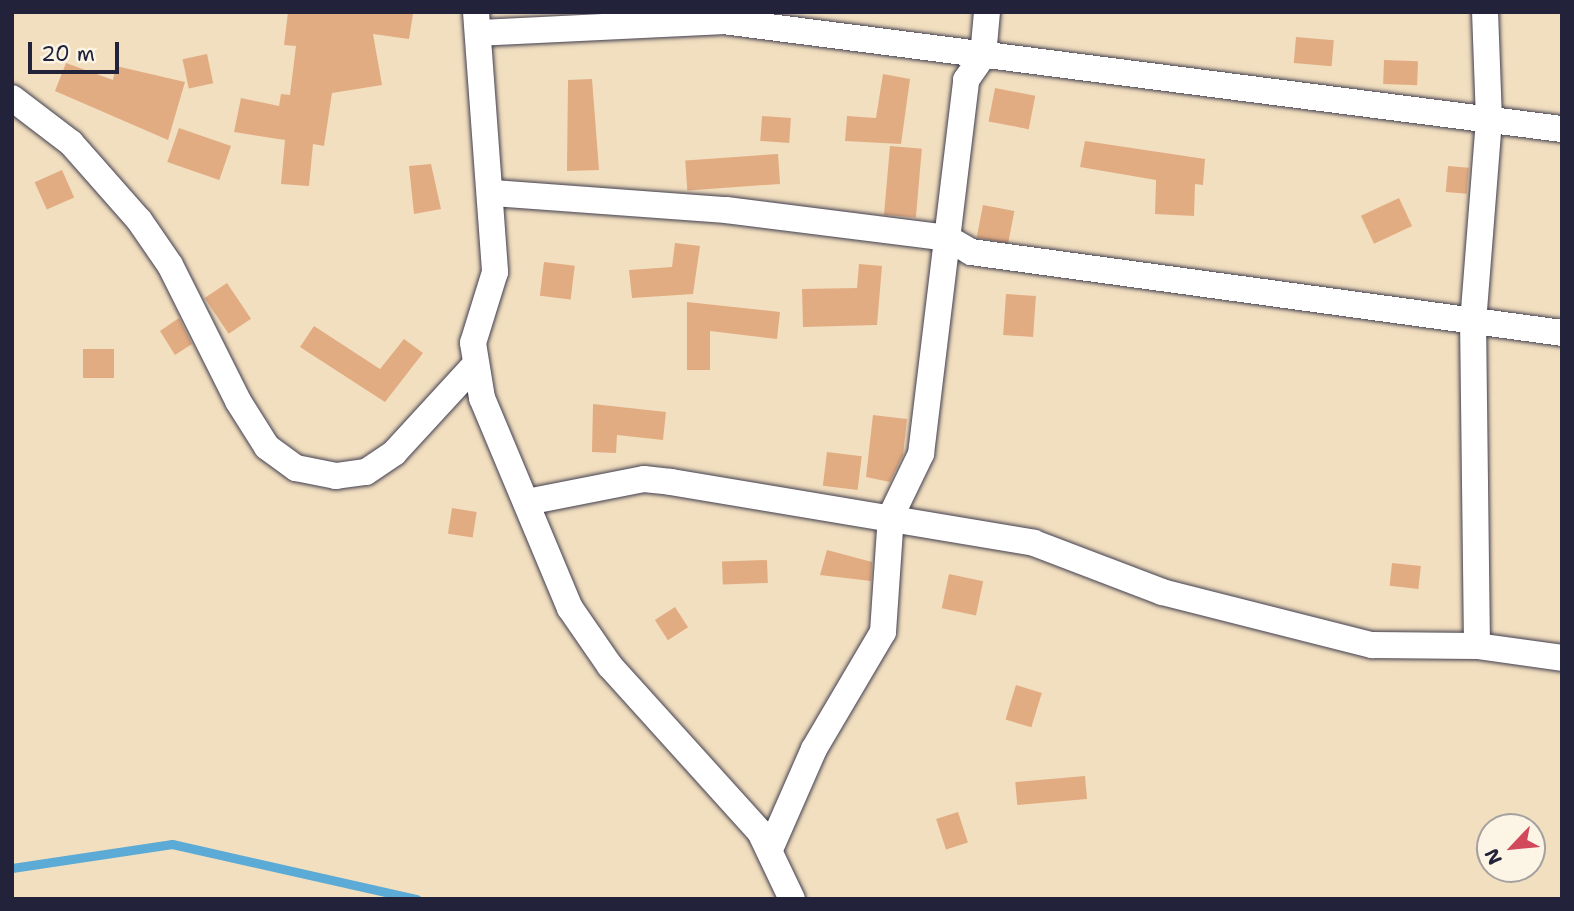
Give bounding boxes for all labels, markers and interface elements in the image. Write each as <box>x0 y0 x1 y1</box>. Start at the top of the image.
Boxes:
scale bar <box>32 28 122 72</box>
text: 20 m <box>41 40 95 68</box>
north arrow <box>1476 813 1546 883</box>
text: N <box>1479 844 1508 869</box>

